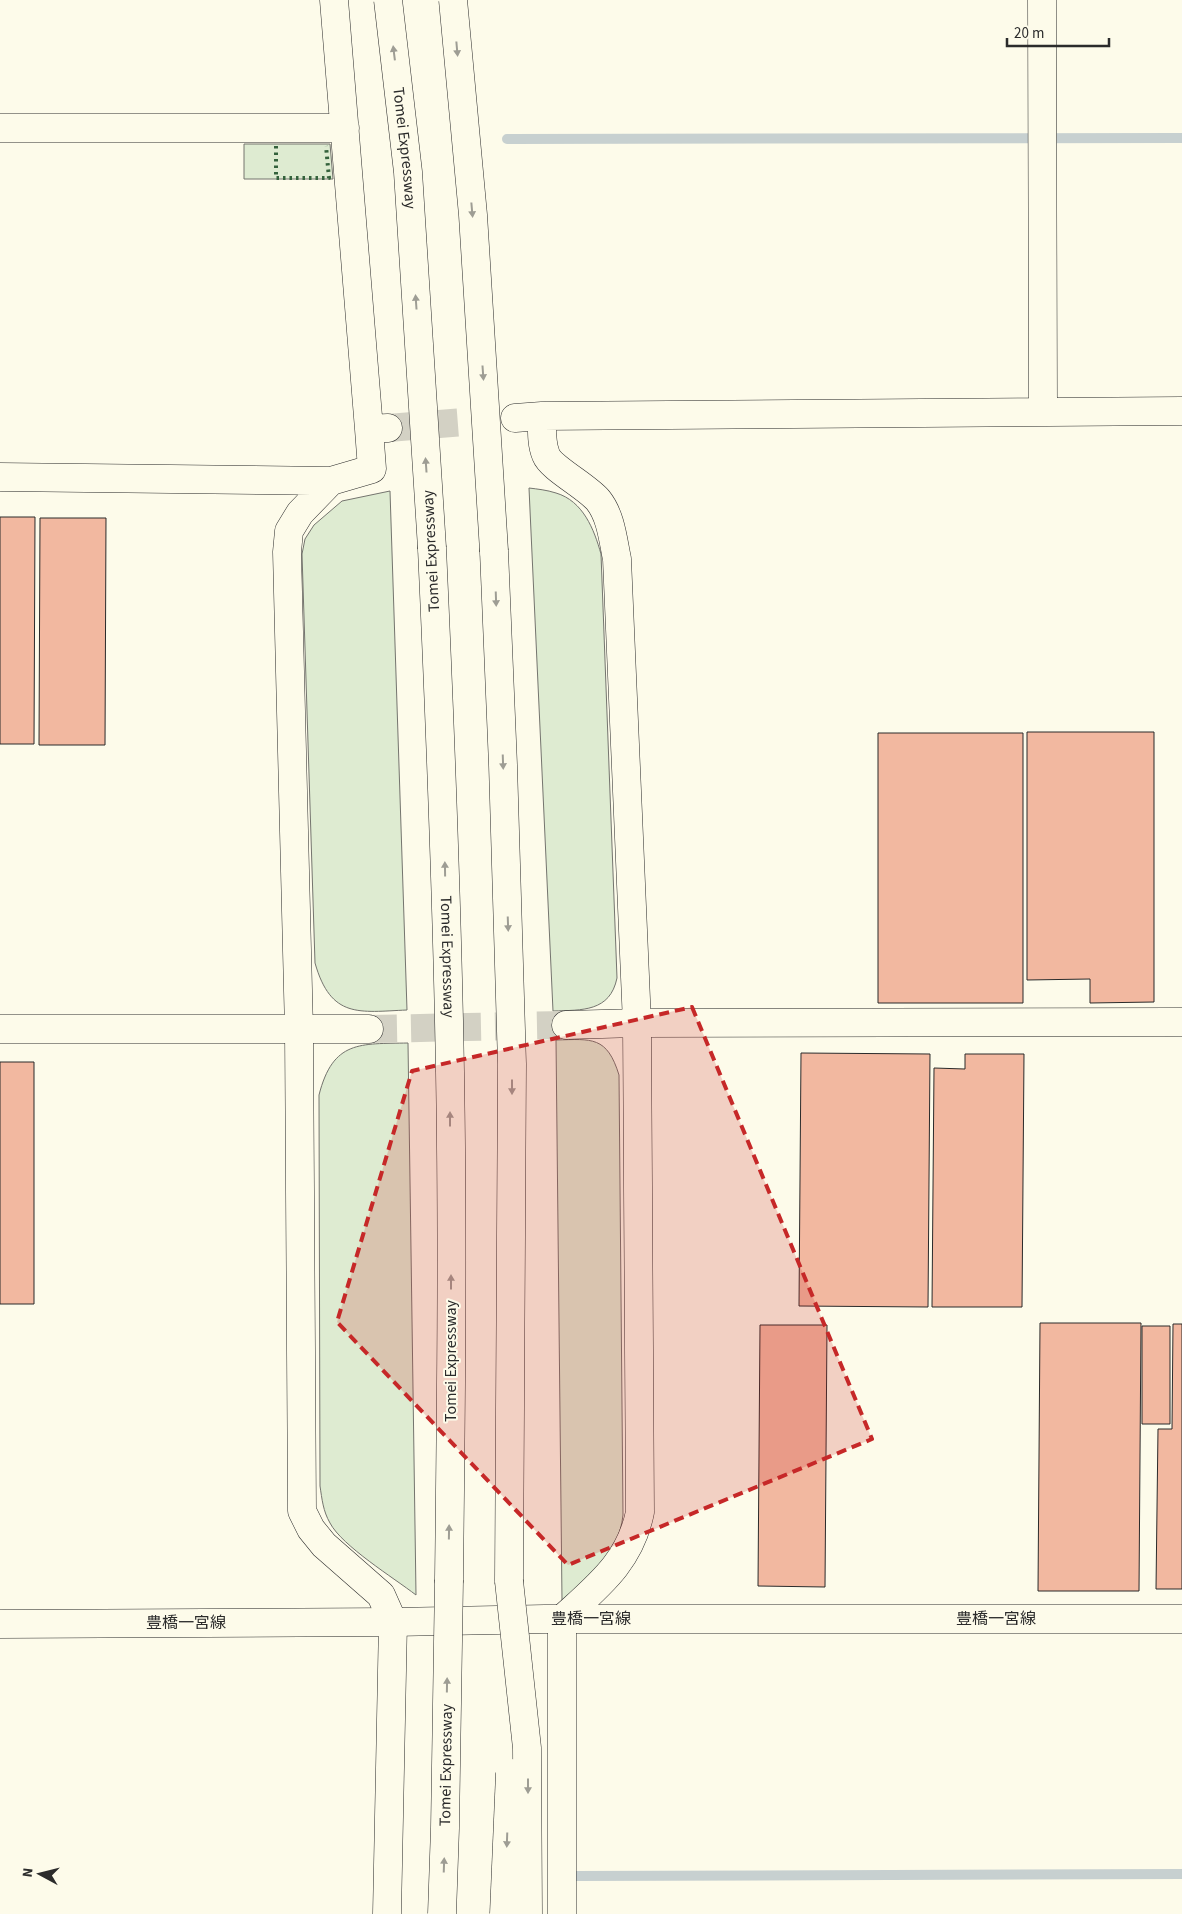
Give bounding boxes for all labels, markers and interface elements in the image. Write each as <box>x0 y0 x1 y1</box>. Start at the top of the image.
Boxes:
scale bar <box>1007 15 1110 47</box>
text: 20 m <box>1014 23 1044 44</box>
one-way arrow <box>454 41 462 57</box>
one-way arrow <box>390 45 398 61</box>
street label: Tomei Expressway <box>387 86 421 210</box>
one-way arrow <box>468 203 476 219</box>
one-way arrow <box>411 294 419 310</box>
one-way arrow <box>479 365 487 381</box>
one-way arrow <box>422 456 430 472</box>
street label: Tomei Expressway <box>417 489 445 613</box>
one-way arrow <box>492 592 500 608</box>
one-way arrow <box>499 754 507 770</box>
one-way arrow <box>441 861 449 877</box>
street label: Tomei Expressway <box>435 895 460 1019</box>
one-way arrow <box>504 916 512 932</box>
one-way arrow <box>508 1079 516 1095</box>
one-way arrow <box>446 1111 454 1127</box>
one-way arrow <box>447 1273 455 1289</box>
street label: Tomei Expressway <box>440 1299 462 1422</box>
one-way arrow <box>446 1523 454 1539</box>
street label: 豊橋一宮線 <box>551 1608 631 1630</box>
street label: 豊橋一宮線 <box>956 1608 1036 1630</box>
street label: 豊橋一宮線 <box>146 1612 226 1634</box>
one-way arrow <box>443 1677 451 1693</box>
street label: Tomei Expressway <box>434 1703 458 1826</box>
one-way arrow <box>524 1779 532 1795</box>
one-way arrow <box>503 1832 511 1848</box>
north arrow <box>15 1849 65 1899</box>
one-way arrow <box>440 1857 448 1873</box>
text: N <box>18 1867 39 1878</box>

